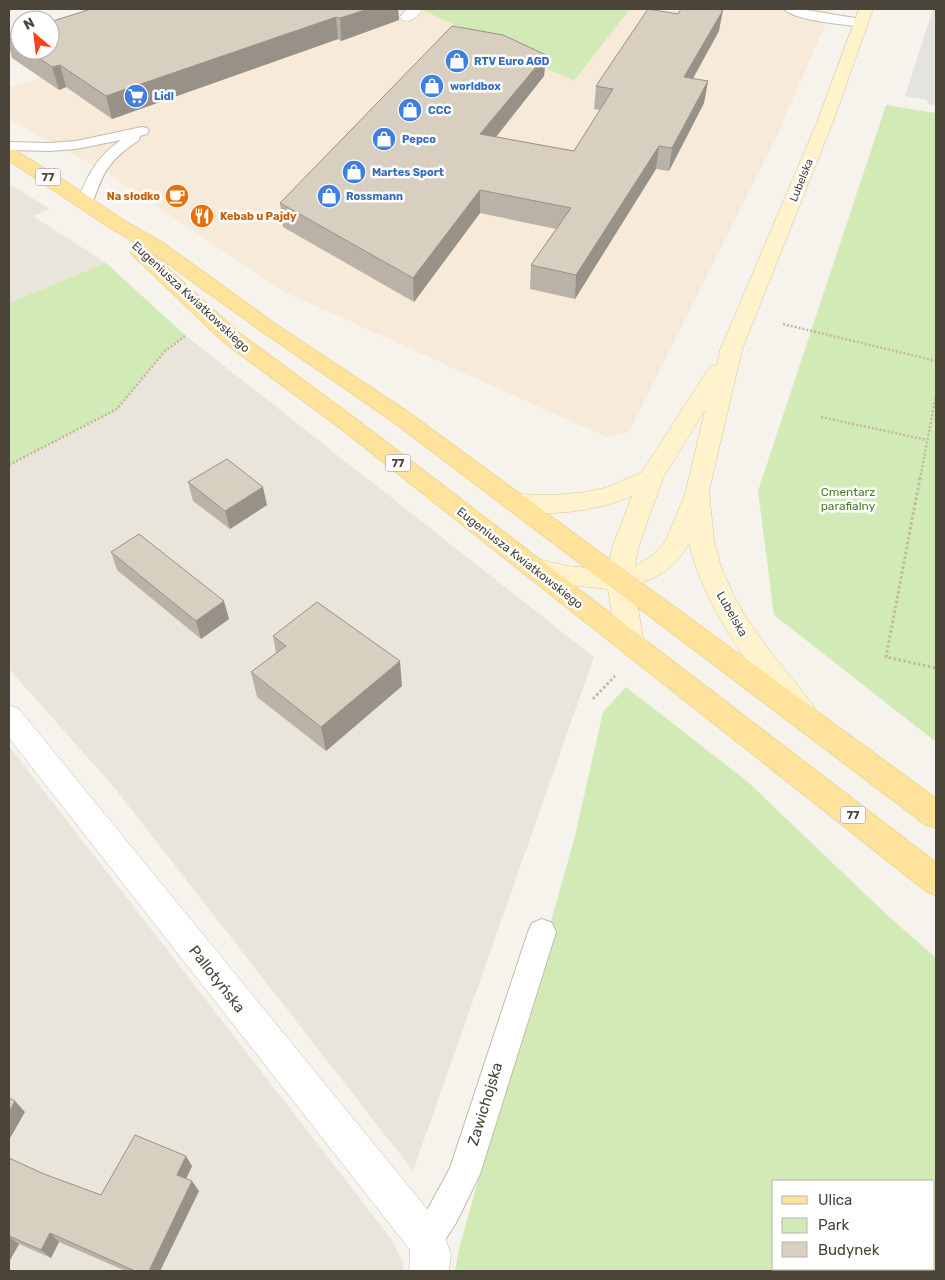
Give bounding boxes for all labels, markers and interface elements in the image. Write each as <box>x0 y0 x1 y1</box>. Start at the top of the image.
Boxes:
north arrow <box>10 10 60 60</box>
text: N <box>21 14 38 34</box>
shop icon: RTV Euro AGD <box>444 48 470 74</box>
place label: RTV Euro AGD <box>474 55 550 68</box>
shop icon: worldbox <box>419 73 445 99</box>
place label: worldbox <box>450 80 501 93</box>
supermarket icon: Lidl <box>123 83 149 109</box>
place label: Lidl <box>154 90 174 103</box>
shop icon: CCC <box>397 97 423 123</box>
place label: CCC <box>428 104 451 117</box>
shop icon: Pepco <box>371 126 397 152</box>
place label: Pepco <box>402 133 436 146</box>
street label: Lubelska <box>787 157 816 204</box>
shop icon: Martes Sport <box>341 159 367 185</box>
place label: Martes Sport <box>372 166 444 179</box>
road number: 77 <box>36 168 60 186</box>
cafe icon: Na słodko <box>164 183 190 209</box>
shop icon: Rossmann <box>316 183 342 209</box>
place label: Na słodko <box>107 190 160 203</box>
place label: Rossmann <box>346 190 403 203</box>
restaurant icon: Kebab u Pajdy <box>189 203 215 229</box>
place label: Kebab u Pajdy <box>220 210 297 223</box>
street label: Eugeniusza Kwiatkowskiego <box>129 239 253 355</box>
road number: 77 <box>386 454 410 472</box>
park label: Cmentarz parafialny <box>821 485 876 513</box>
street label: Eugeniusza Kwiatkowskiego <box>454 504 586 612</box>
street label: Lubelska <box>714 589 750 639</box>
road number: 77 <box>840 806 866 824</box>
street label: Pallotyńska <box>185 942 249 1016</box>
street label: Zawichojska <box>464 1060 506 1148</box>
legend <box>772 1180 935 1270</box>
text: Ulica <box>818 1191 852 1209</box>
text: Park <box>818 1216 849 1234</box>
text: Budynek <box>818 1241 880 1259</box>

